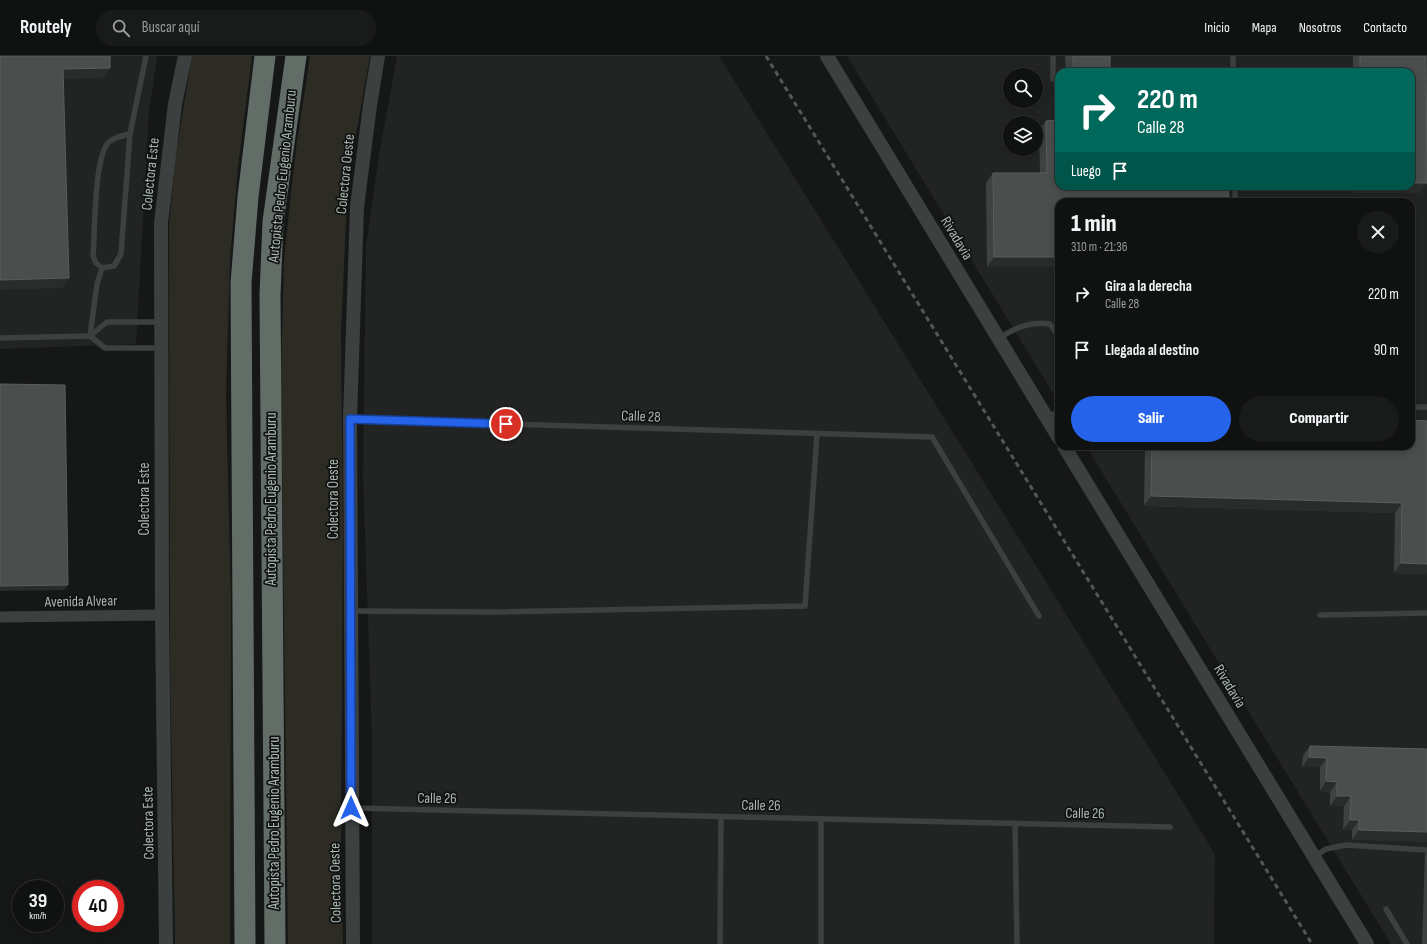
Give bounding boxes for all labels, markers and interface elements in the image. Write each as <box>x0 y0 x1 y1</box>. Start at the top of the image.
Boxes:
search box <box>96 10 376 46</box>
text: Routely <box>20 16 72 39</box>
icon: search <box>110 17 132 39</box>
text: Buscar aquí <box>142 18 199 37</box>
text: Inicio <box>1204 19 1230 36</box>
text: Mapa <box>1252 19 1277 36</box>
text: Nosotros <box>1299 19 1341 36</box>
text: Contacto <box>1363 19 1407 36</box>
map controls <box>1003 68 1043 156</box>
button: search <box>1003 68 1043 108</box>
text: 220 m <box>1137 83 1198 116</box>
icon: right <box>1071 84 1123 136</box>
street label: Autopista Pedro Eugenio Aramburu <box>264 89 301 264</box>
button: layers <box>1003 116 1043 156</box>
text: Calle 28 <box>1137 117 1184 138</box>
street label: Colectora Oeste <box>332 133 359 215</box>
street label: Colectora Este <box>137 137 164 211</box>
icon: arrive <box>1109 160 1131 182</box>
text: Luego <box>1071 162 1101 181</box>
text: 1 min <box>1071 209 1117 238</box>
button: close <box>1357 211 1399 253</box>
street label: Rivadavia <box>936 213 977 264</box>
text: 310 m · 21:36 <box>1071 239 1127 255</box>
text: Gira a la derecha <box>1105 277 1192 296</box>
icon: right <box>1071 283 1093 305</box>
text: 220 m <box>1368 285 1399 304</box>
text: Calle 28 <box>1105 296 1139 312</box>
icon: arrive <box>1071 339 1093 361</box>
text: Llegada al destino <box>1105 341 1199 360</box>
text: 90 m <box>1374 341 1399 360</box>
button: Salir <box>1071 396 1231 442</box>
button: Compartir <box>1239 396 1399 442</box>
street label: Calle 28 <box>621 406 661 427</box>
pin <box>489 407 523 441</box>
street label: Autopista Pedro Eugenio Aramburu <box>262 412 281 587</box>
icon: arrive <box>495 413 517 435</box>
street label: Colectora Oeste <box>324 459 343 539</box>
street label: Colectora Este <box>135 462 154 536</box>
street label: Avenida Alvear <box>43 591 118 612</box>
street label: Rivadavia <box>1209 661 1250 712</box>
street label: Autopista Pedro Eugenio Aramburu <box>265 736 284 911</box>
street label: Colectora Este <box>138 786 159 860</box>
position arrow <box>330 787 372 829</box>
street label: Calle 26 <box>417 789 457 808</box>
street label: Calle 26 <box>741 796 781 815</box>
street label: Calle 26 <box>1065 804 1105 823</box>
street label: Colectora Oeste <box>325 843 346 923</box>
speed limit sign: 40 <box>72 880 124 932</box>
text: 39 <box>29 889 47 913</box>
text: km/h <box>29 910 47 922</box>

